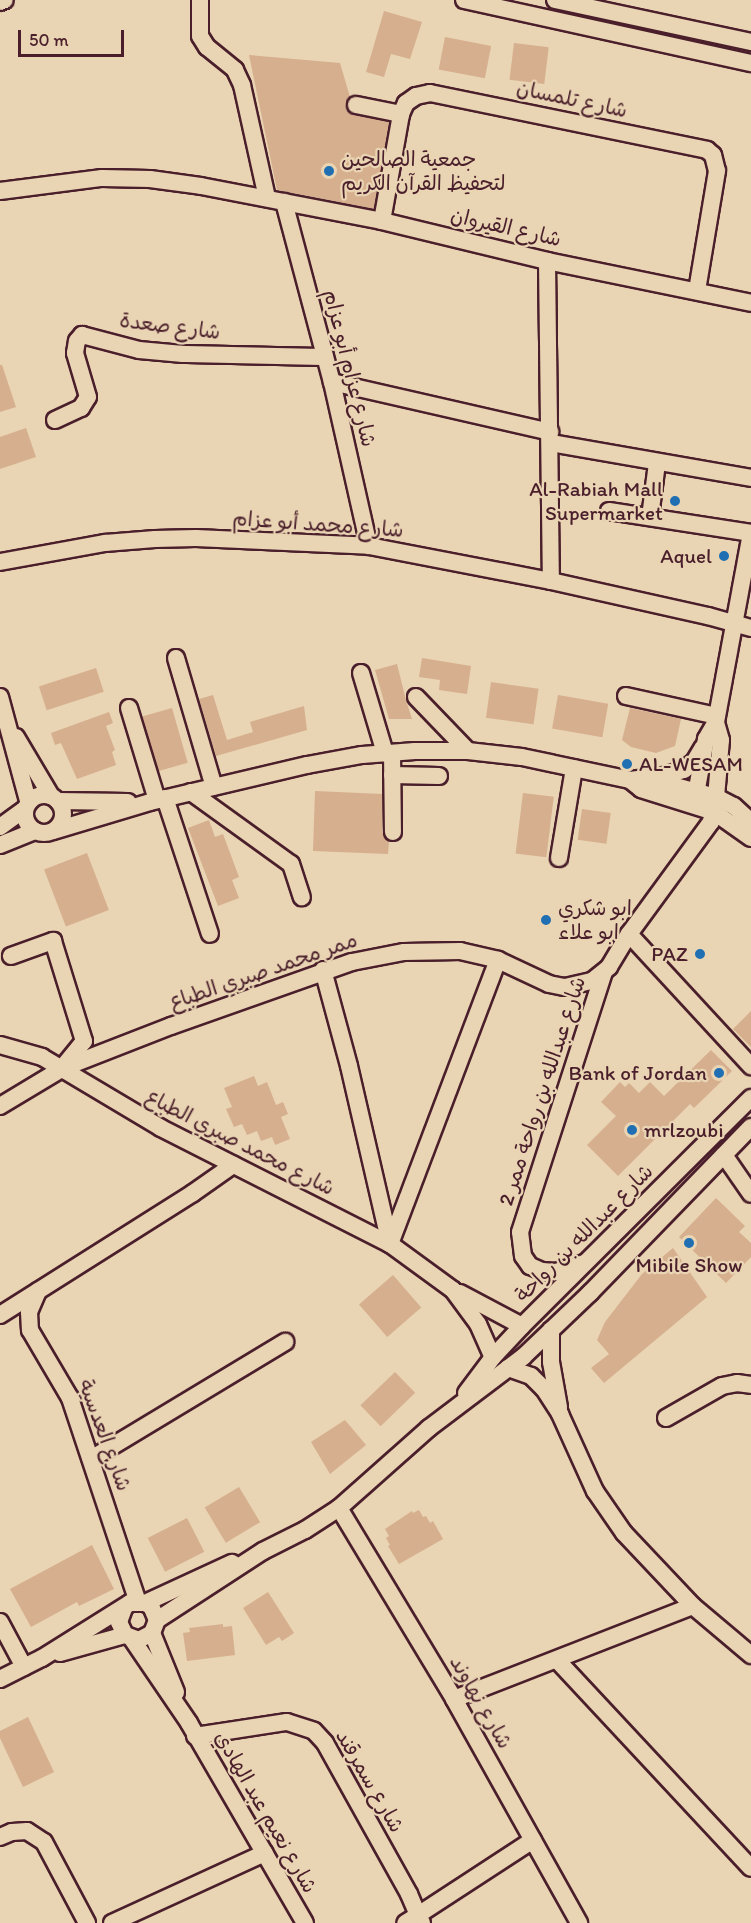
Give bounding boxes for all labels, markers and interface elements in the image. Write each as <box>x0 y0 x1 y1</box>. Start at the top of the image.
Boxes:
scale bar <box>21 18 128 56</box>
text: 50 m <box>29 29 69 51</box>
street label: شارع تلمسان <box>514 75 630 123</box>
place label: جمعية الصالحين لتحفيظ القرآن الكريم <box>341 146 506 196</box>
marker: جمعية الصالحين لتحفيظ القرآن الكريم <box>322 164 336 178</box>
street label: شارع القيروان <box>448 202 564 252</box>
street label: شارع عزام أبو عزام <box>318 287 382 449</box>
street label: شارع صعدة <box>118 307 222 345</box>
place label: Al-Rabiah Mall Supermarket <box>529 476 663 526</box>
marker: Al-Rabiah Mall Supermarket <box>668 494 682 508</box>
street label: شارع محمد أبو عزام <box>232 505 404 543</box>
place label: Aquel <box>660 543 712 569</box>
marker: Aquel <box>717 549 731 563</box>
place label: AL-WESAM <box>639 751 743 777</box>
marker: AL-WESAM <box>620 757 634 771</box>
place label: ابو شكري ابو علاء <box>558 895 632 945</box>
marker: ابو شكري ابو علاء <box>539 913 553 927</box>
street label: ممر محمد صبري الطباع <box>165 927 361 1015</box>
place label: PAZ <box>651 941 688 967</box>
marker: PAZ <box>693 947 707 961</box>
street label: شارع عبدالله بن رواحة ممر 2 <box>493 973 591 1209</box>
place label: Bank of Jordan <box>569 1060 707 1086</box>
marker: Bank of Jordan <box>712 1066 726 1080</box>
street label: شارع محمد صبري الطباع <box>141 1083 339 1201</box>
place label: mrlzoubi <box>644 1117 724 1143</box>
marker: mrlzoubi <box>625 1123 639 1137</box>
street label: شارع عبدالله بن رواحة <box>510 1159 658 1307</box>
marker: Mibile Show <box>682 1236 696 1250</box>
place label: Mibile Show <box>635 1252 743 1278</box>
street label: شارع العدسية <box>73 1376 137 1494</box>
street label: شارع نهاوند <box>444 1651 518 1753</box>
street label: شارع سمرقند <box>330 1725 410 1837</box>
street label: شارع نعيم عبد الهادي <box>209 1726 323 1898</box>

